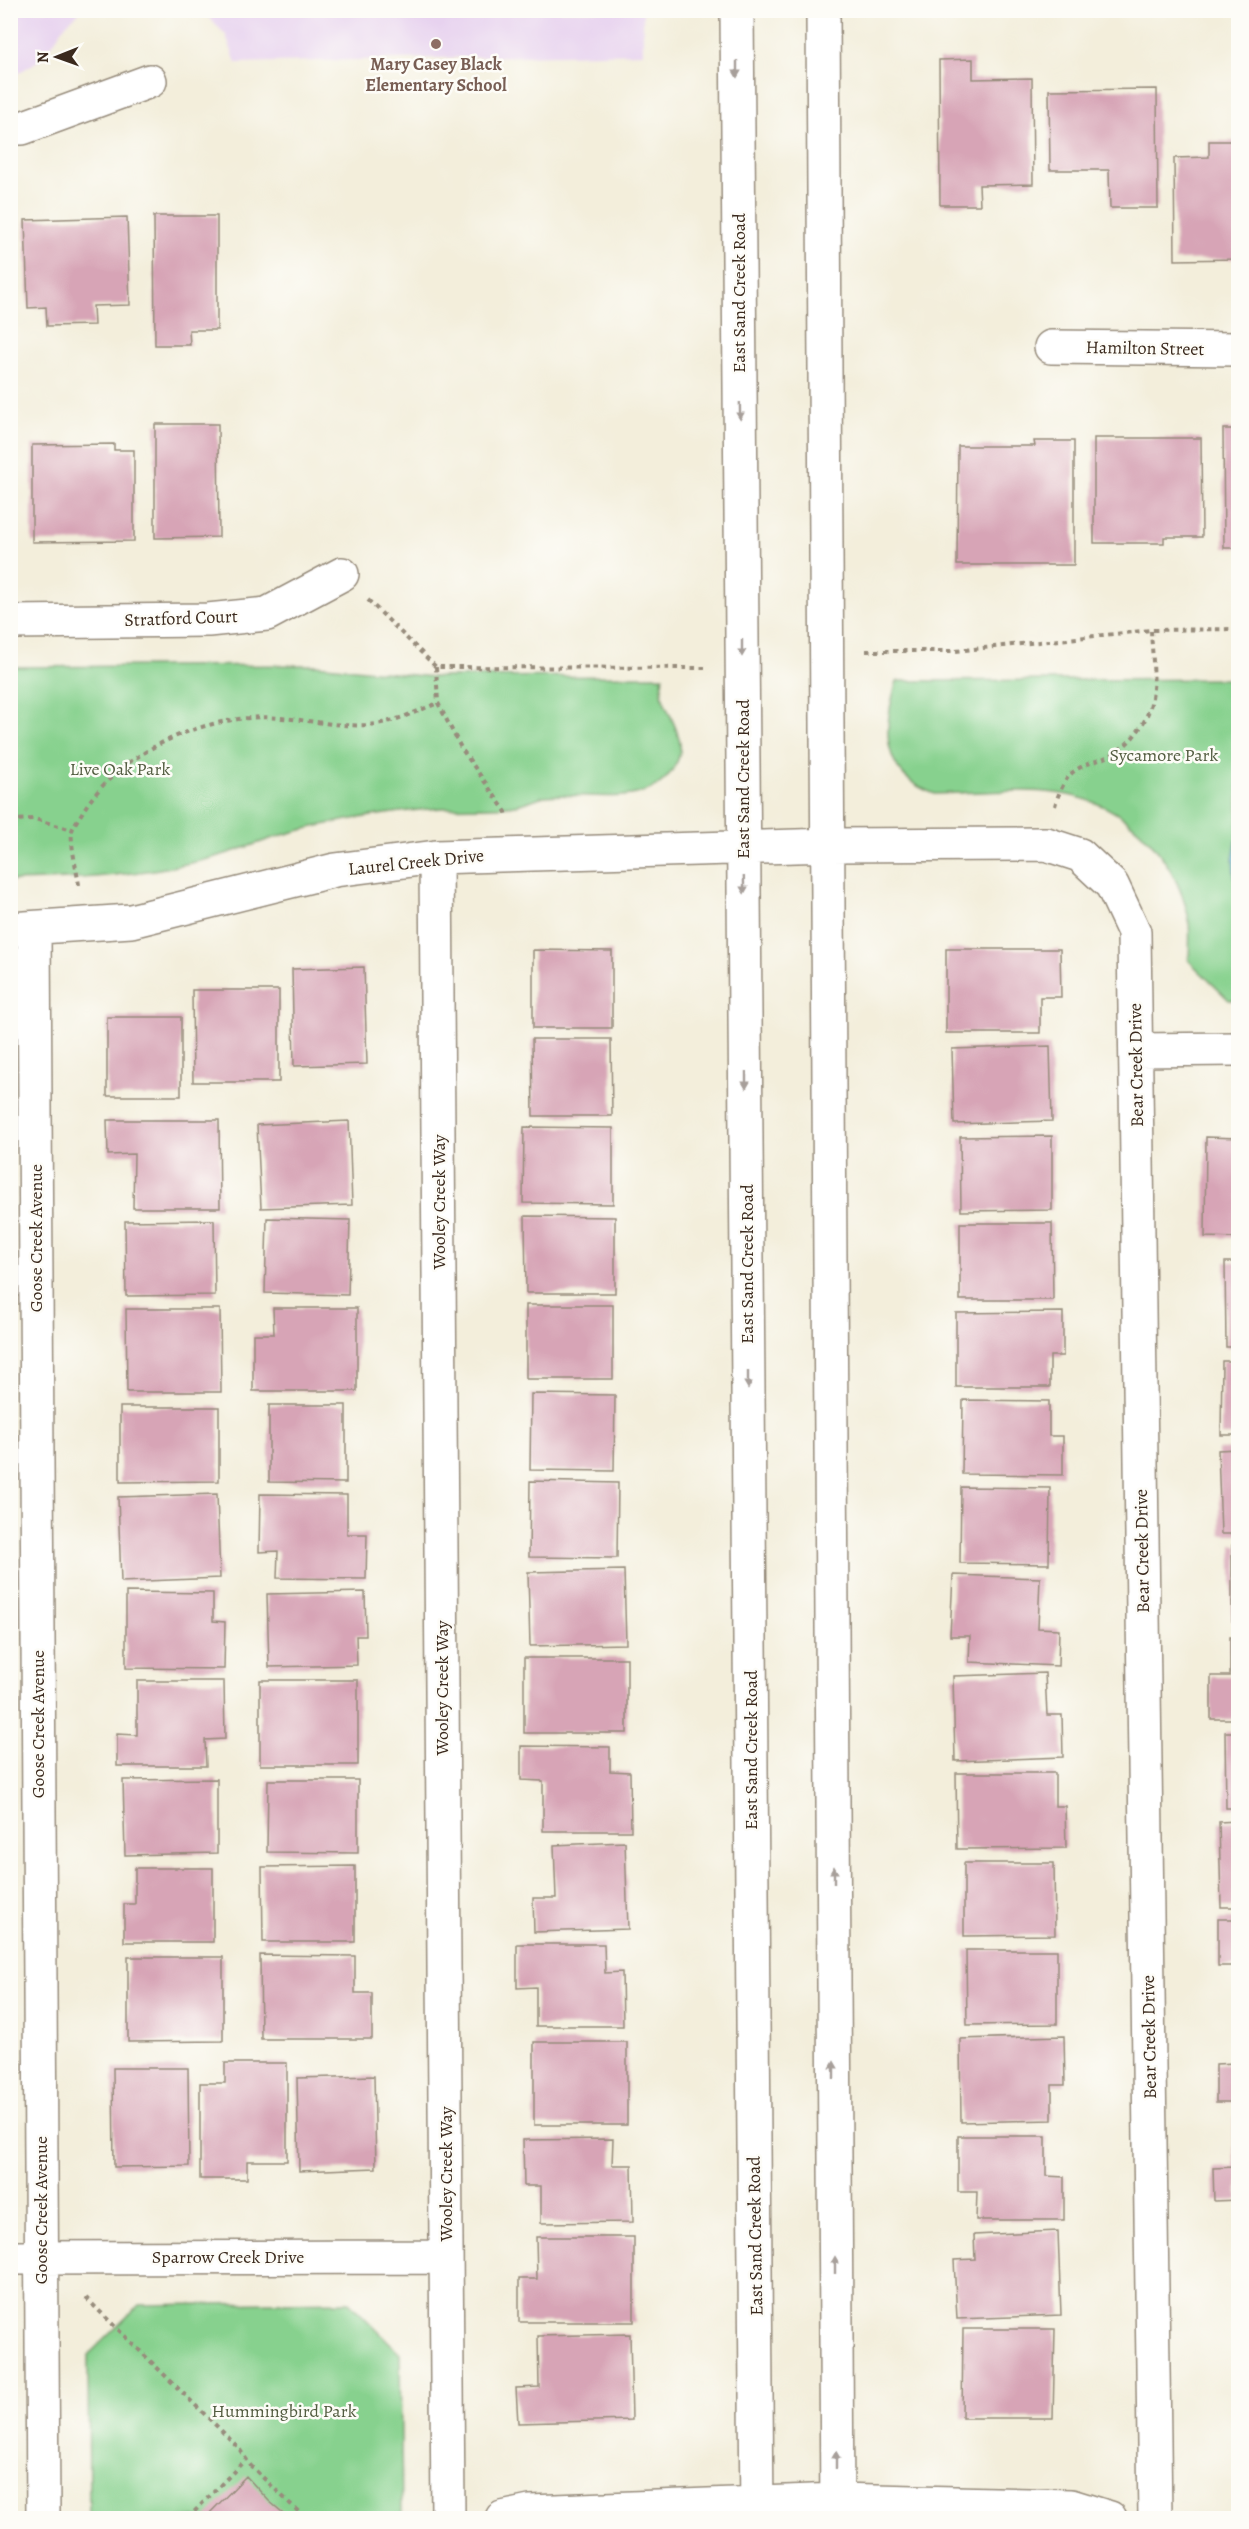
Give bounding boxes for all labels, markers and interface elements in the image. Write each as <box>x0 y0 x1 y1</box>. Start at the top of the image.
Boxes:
north arrow <box>27 27 87 87</box>
marker: Mary Casey Black Elementary School <box>429 37 443 51</box>
text: N <box>32 51 54 63</box>
place label: Mary Casey Black Elementary School <box>365 52 507 97</box>
one-way arrow <box>732 59 742 78</box>
street label: East Sand Creek Road <box>727 213 751 373</box>
street label: Hamilton Street <box>1085 335 1205 361</box>
one-way arrow <box>735 401 745 420</box>
street label: Stratford Court <box>124 604 238 632</box>
one-way arrow <box>737 639 747 658</box>
street label: East Sand Creek Road <box>731 699 755 859</box>
park label: Sycamore Park <box>1110 743 1218 767</box>
park label: Live Oak Park <box>70 757 170 781</box>
street label: Laurel Creek Drive <box>347 843 485 881</box>
one-way arrow <box>739 876 749 895</box>
street label: Bear Creek Drive <box>1123 1003 1149 1127</box>
one-way arrow <box>741 1071 751 1090</box>
street label: Wooley Creek Way <box>427 1133 451 1271</box>
street label: Goose Creek Avenue <box>24 1164 48 1312</box>
street label: East Sand Creek Road <box>735 1184 759 1344</box>
one-way arrow <box>743 1371 753 1390</box>
street label: Bear Creek Drive <box>1129 1489 1155 1613</box>
street label: Wooley Creek Way <box>430 1619 454 1757</box>
street label: Goose Creek Avenue <box>26 1650 50 1798</box>
street label: East Sand Creek Road <box>739 1670 763 1830</box>
one-way arrow <box>829 1866 838 1885</box>
street label: Bear Creek Drive <box>1136 1975 1162 2099</box>
one-way arrow <box>830 2061 839 2080</box>
street label: Wooley Creek Way <box>434 2105 458 2243</box>
street label: Goose Creek Avenue <box>29 2136 53 2284</box>
street label: East Sand Creek Road <box>742 2156 768 2316</box>
street label: Sparrow Creek Drive <box>152 2245 304 2269</box>
one-way arrow <box>830 2256 840 2275</box>
park label: Hummingbird Park <box>211 2399 357 2423</box>
one-way arrow <box>831 2451 841 2470</box>

